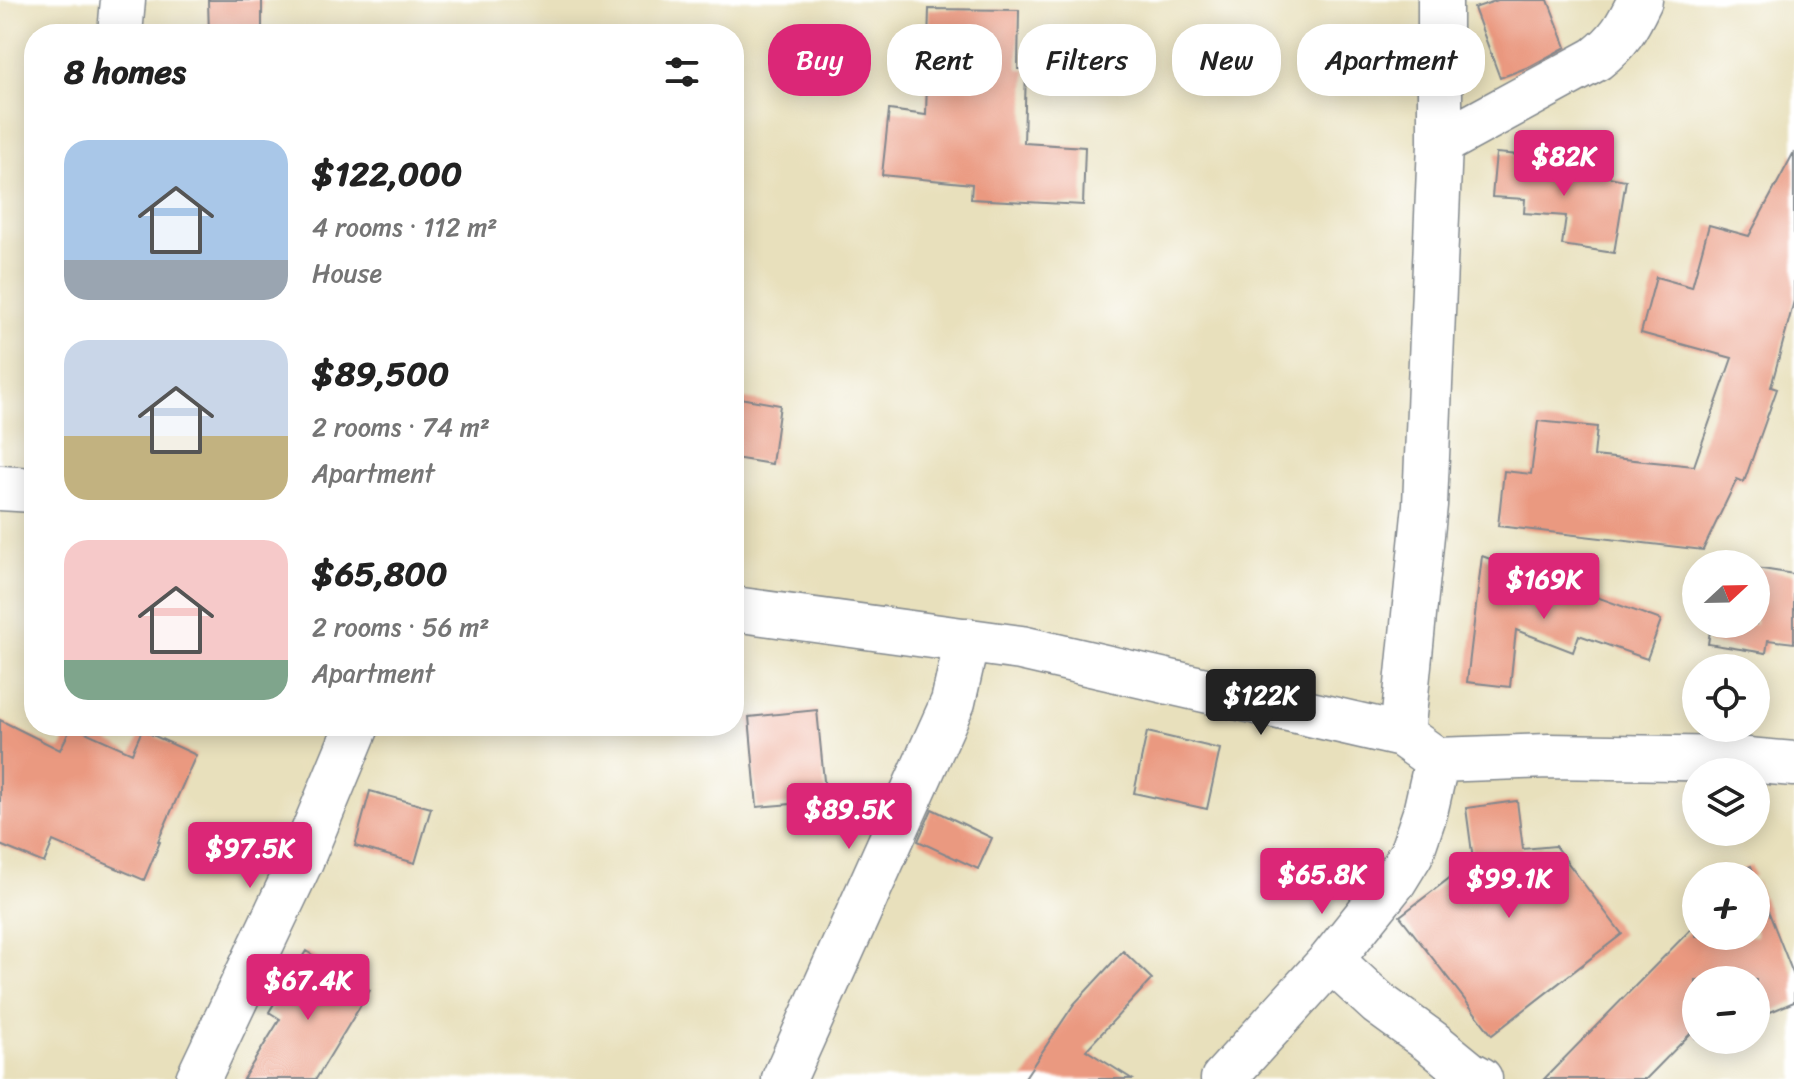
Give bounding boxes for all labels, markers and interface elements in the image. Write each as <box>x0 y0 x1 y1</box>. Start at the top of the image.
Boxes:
chip: Buy <box>768 24 871 96</box>
chip: Rent <box>887 24 1002 96</box>
chip: Filters <box>1018 24 1156 96</box>
chip: New <box>1172 24 1281 96</box>
chip: Apartment <box>1297 24 1485 96</box>
text: 8 homes <box>64 42 186 102</box>
icon: filters <box>660 50 704 94</box>
pin: $82K <box>1517 130 1611 198</box>
text: $82K <box>1532 133 1596 179</box>
text: $122,000 <box>312 144 462 204</box>
icon: home <box>128 172 224 268</box>
text: 4 rooms · 112 m² <box>312 204 497 250</box>
text: House <box>312 250 382 296</box>
text: $89,500 <box>312 344 449 404</box>
icon: home <box>128 372 224 468</box>
text: 2 rooms · 74 m² <box>312 404 490 450</box>
text: Apartment <box>312 450 435 496</box>
text: $65,800 <box>312 544 448 604</box>
north arrow <box>1682 550 1770 638</box>
map controls <box>1682 550 1770 1054</box>
pin: $169K <box>1488 553 1600 621</box>
text: $169K <box>1506 556 1582 602</box>
icon: home <box>128 572 224 668</box>
text: 2 rooms · 56 m² <box>312 604 490 650</box>
text: Apartment <box>312 650 435 696</box>
button: locate <box>1682 654 1770 742</box>
pin: $122K <box>1205 669 1317 737</box>
text: $122K <box>1224 672 1298 718</box>
button: layers <box>1682 758 1770 846</box>
pin: $89.5K <box>784 783 914 851</box>
text: $89.5K <box>805 786 893 832</box>
pin: $97.5K <box>185 822 315 890</box>
text: $97.5K <box>206 825 294 871</box>
pin: $65.8K <box>1257 848 1387 916</box>
text: $65.8K <box>1278 851 1366 897</box>
pin: $99.1K <box>1444 852 1574 920</box>
text: $99.1K <box>1467 855 1551 901</box>
button: + <box>1682 862 1770 950</box>
pin: $67.4K <box>243 954 373 1022</box>
text: $67.4K <box>264 957 352 1003</box>
button: − <box>1682 966 1770 1054</box>

